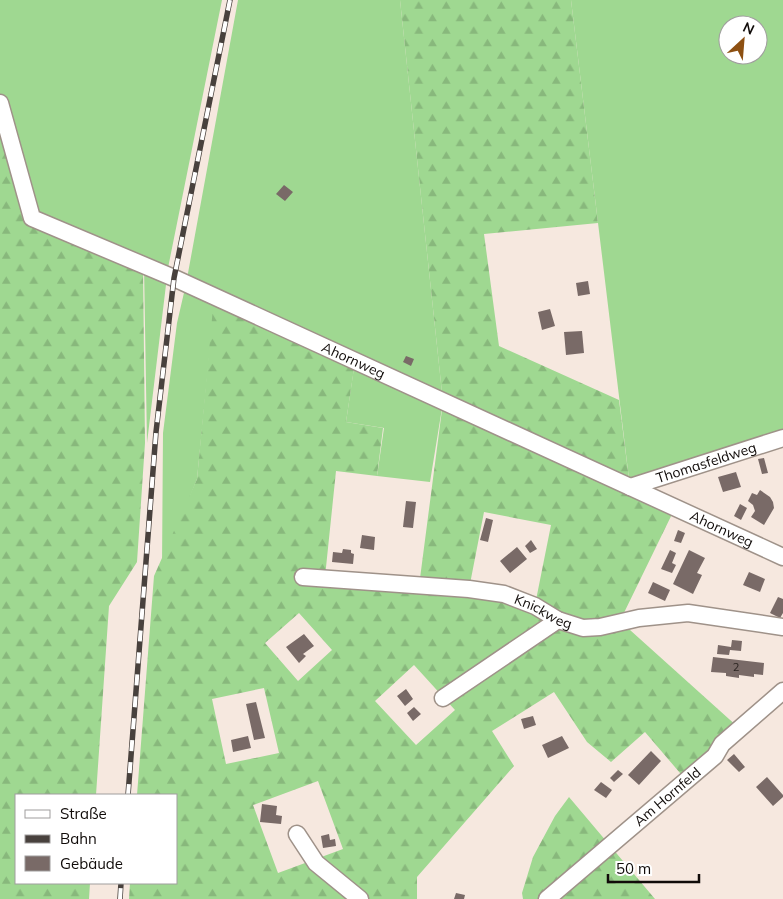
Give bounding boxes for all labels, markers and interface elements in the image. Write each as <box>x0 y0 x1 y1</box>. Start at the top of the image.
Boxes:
north arrow <box>718 15 768 65</box>
text: N <box>740 18 757 39</box>
street label: Ahornweg <box>319 338 388 383</box>
street label: Thomasfeldweg <box>654 438 759 487</box>
street label: Ahornweg <box>687 507 756 551</box>
street label: Knickweg <box>512 590 574 633</box>
house number: 2 <box>733 660 740 674</box>
street label: Am Hornfeld <box>630 763 704 830</box>
legend <box>15 794 178 884</box>
text: Straße <box>60 804 107 823</box>
text: Bahn <box>60 829 97 848</box>
scale bar <box>608 852 699 884</box>
text: Gebäude <box>60 854 123 873</box>
text: 50 m <box>616 859 651 878</box>

